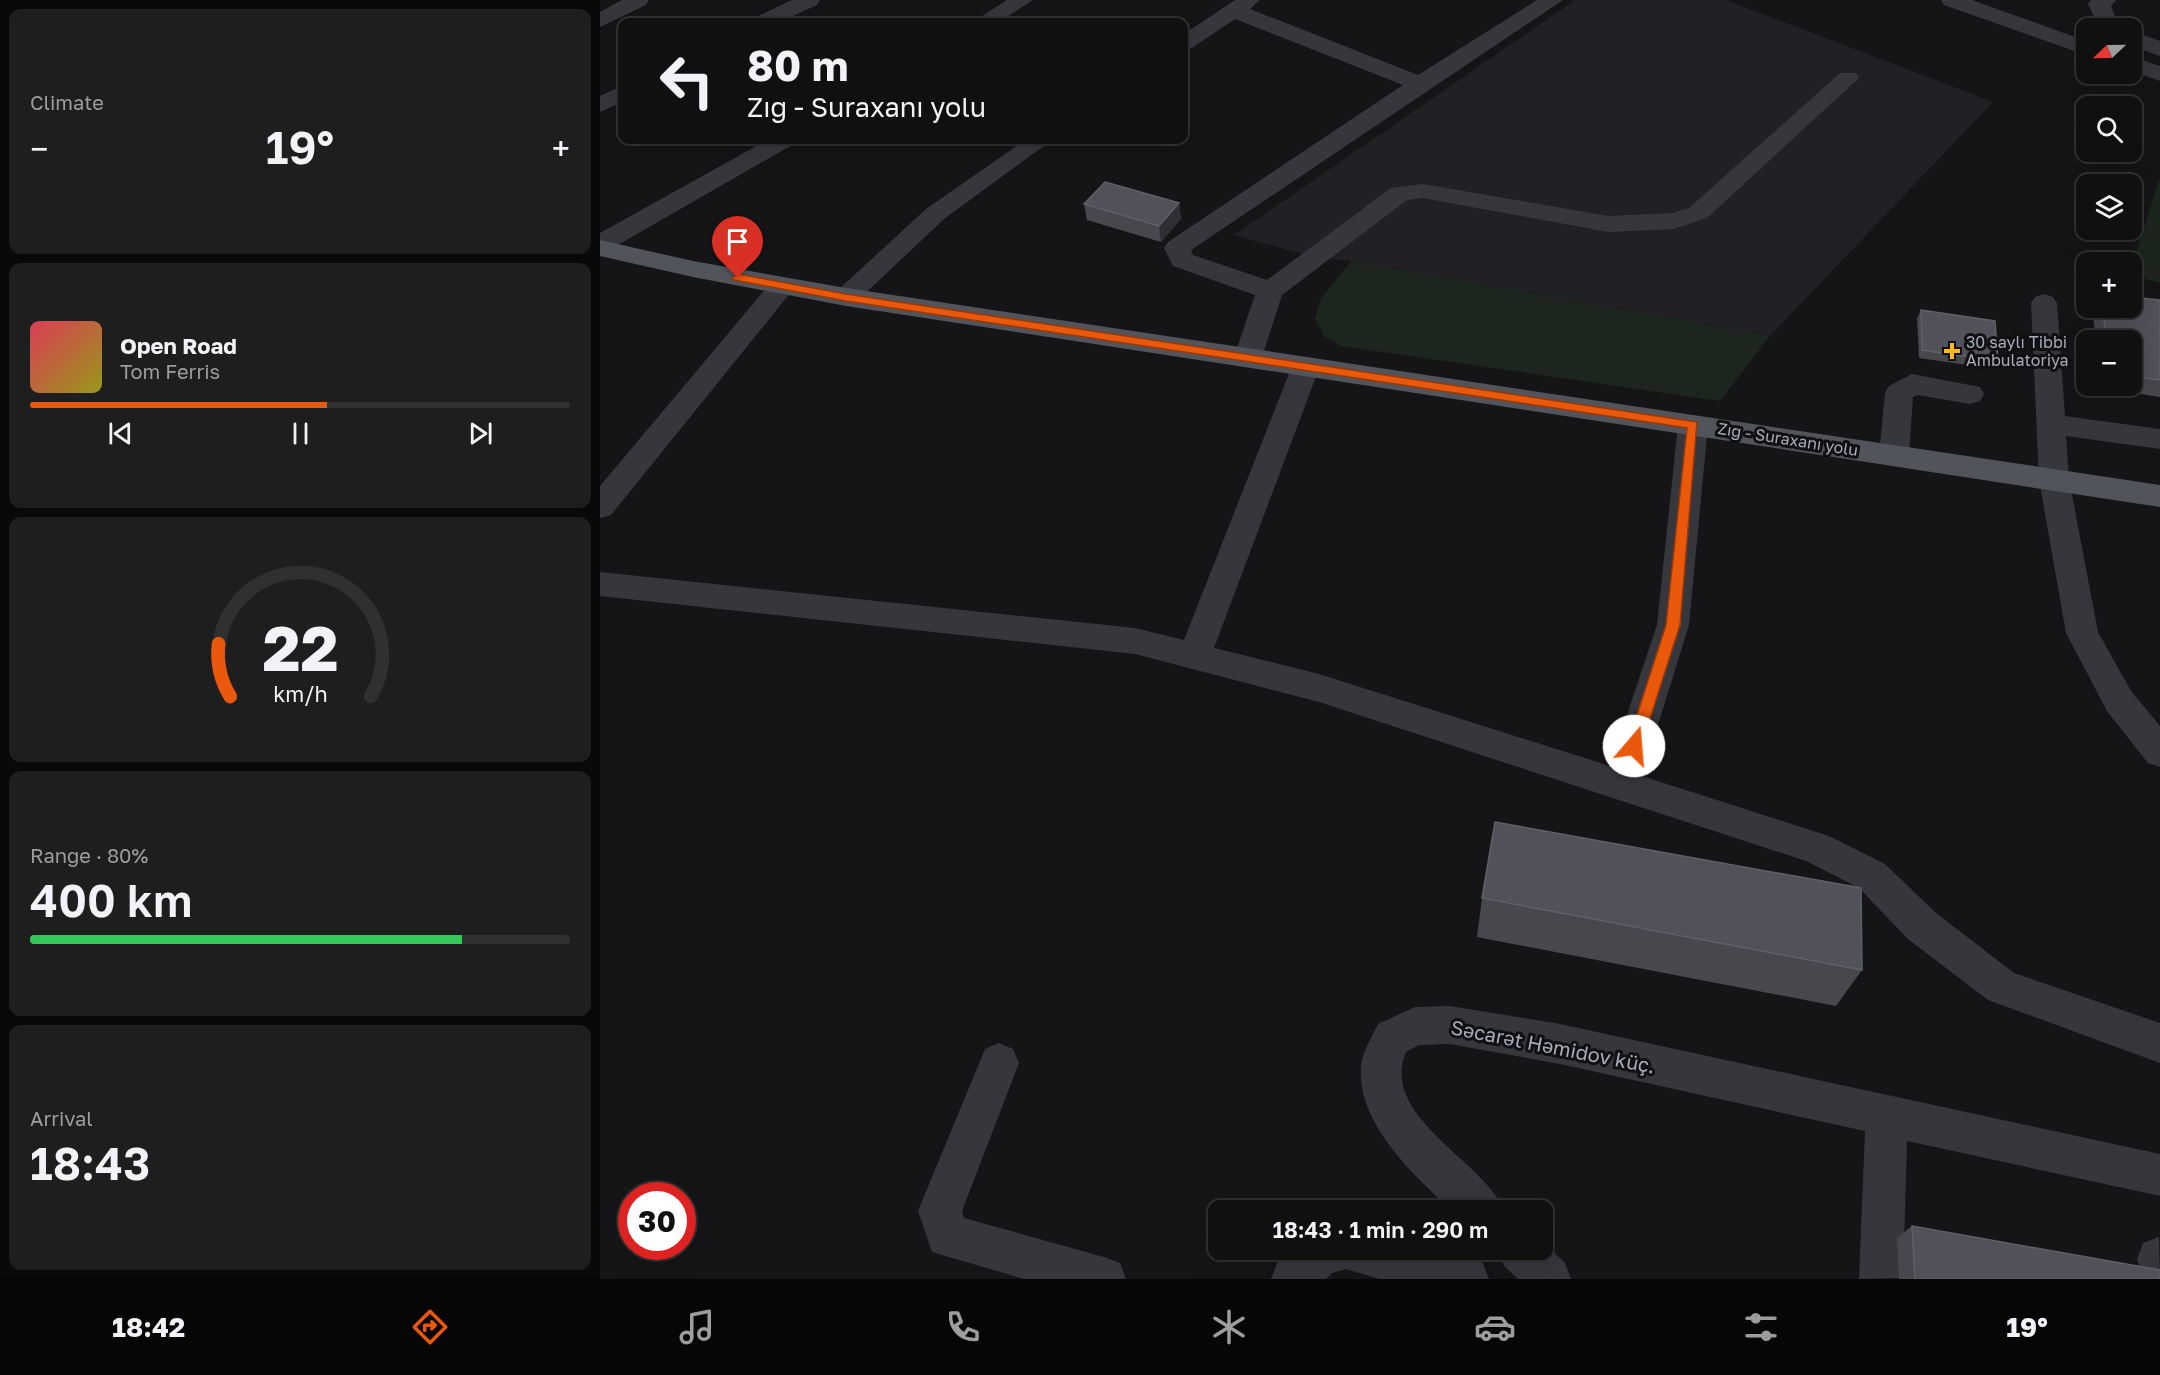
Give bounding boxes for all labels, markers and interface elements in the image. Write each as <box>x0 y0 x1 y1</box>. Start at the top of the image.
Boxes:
north arrow <box>2076 18 2142 84</box>
map controls <box>2076 18 2142 396</box>
text: 80 m <box>747 40 848 90</box>
icon: left <box>648 42 726 120</box>
text: Climate <box>30 90 104 114</box>
text: Zığ - Suraxanı yolu <box>747 91 986 123</box>
button: search <box>2076 96 2142 162</box>
text: 19° <box>266 120 334 174</box>
text: − <box>30 129 48 168</box>
text: + <box>552 129 570 168</box>
button: layers <box>2076 174 2142 240</box>
pin <box>712 216 763 278</box>
icon: arrive <box>721 225 754 258</box>
button: + <box>2076 252 2142 318</box>
button: − <box>2076 330 2142 396</box>
text: Open Road <box>120 332 237 359</box>
place label: 30 saylı Tibbi Ambulatoriya <box>1966 332 2068 370</box>
marker: 30 saylı Tibbi Ambulatoriya <box>1943 342 1961 360</box>
text: Tom Ferris <box>120 359 220 383</box>
icon: previous <box>104 417 137 450</box>
icon: pause <box>284 417 317 450</box>
icon: next <box>464 417 497 450</box>
street label: Zığ - Suraxanı yolu <box>1716 418 1860 460</box>
text: 22 <box>262 610 338 685</box>
text: km/h <box>273 681 327 707</box>
position arrow <box>1602 714 1666 778</box>
text: Range · 80% <box>30 843 148 867</box>
text: 400 km <box>30 873 192 927</box>
street label: Səcarət Həmidov küç. <box>1449 1014 1657 1078</box>
text: Arrival <box>30 1106 93 1130</box>
text: 18:43 <box>30 1136 150 1190</box>
speed limit sign: 30 <box>618 1182 696 1260</box>
text: 18:43 · 1 min · 290 m <box>1273 1216 1488 1243</box>
icon: directions <box>409 1306 451 1348</box>
icon: music <box>676 1306 718 1348</box>
icon: phone <box>942 1306 984 1348</box>
icon: climate <box>1208 1306 1250 1348</box>
icon: car <box>1474 1306 1516 1348</box>
icon: filters <box>1740 1306 1782 1348</box>
text: 18:42 <box>112 1311 185 1343</box>
text: 19° <box>2006 1311 2048 1343</box>

